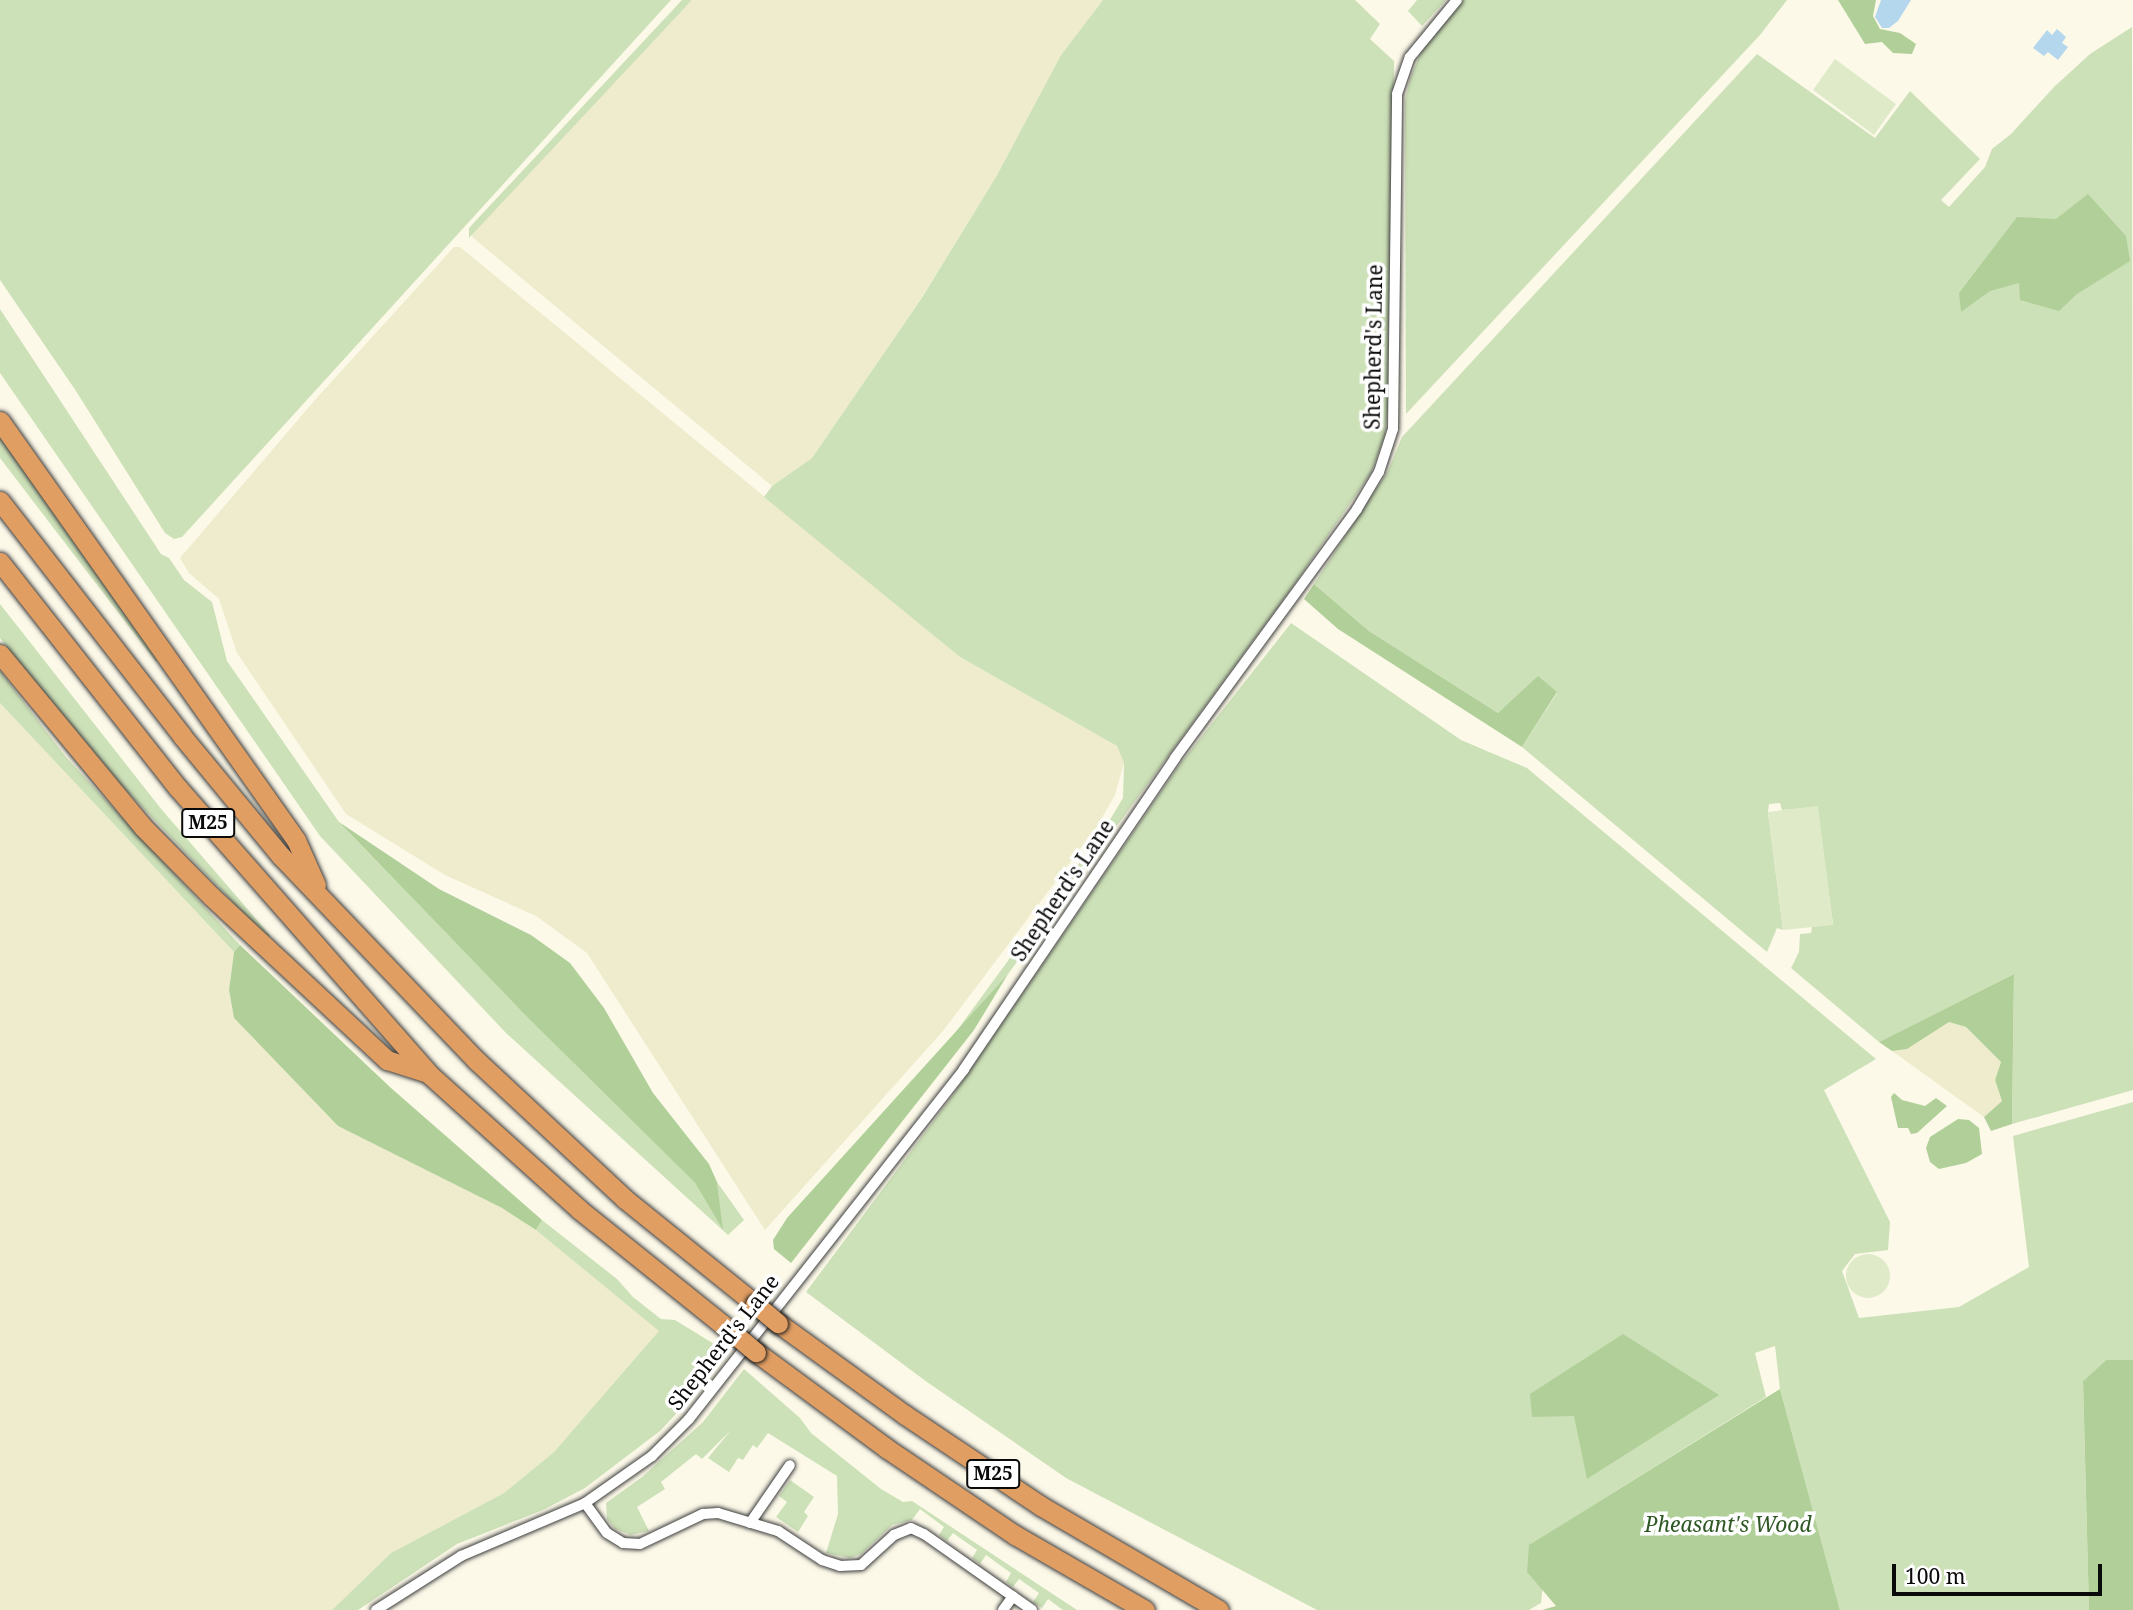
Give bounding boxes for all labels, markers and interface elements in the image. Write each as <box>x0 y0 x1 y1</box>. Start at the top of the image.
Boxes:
street label: Shepherd's Lane <box>1359 264 1387 430</box>
road number: M25 <box>180 808 236 838</box>
street label: Shepherd's Lane <box>1005 814 1119 966</box>
street label: Shepherd's Lane <box>662 1269 784 1415</box>
road number: M25 <box>965 1458 1021 1490</box>
park label: Pheasant's Wood <box>1644 1511 1812 1537</box>
scale bar <box>1895 1550 2105 1594</box>
text: 100 m <box>1905 1562 1966 1590</box>

